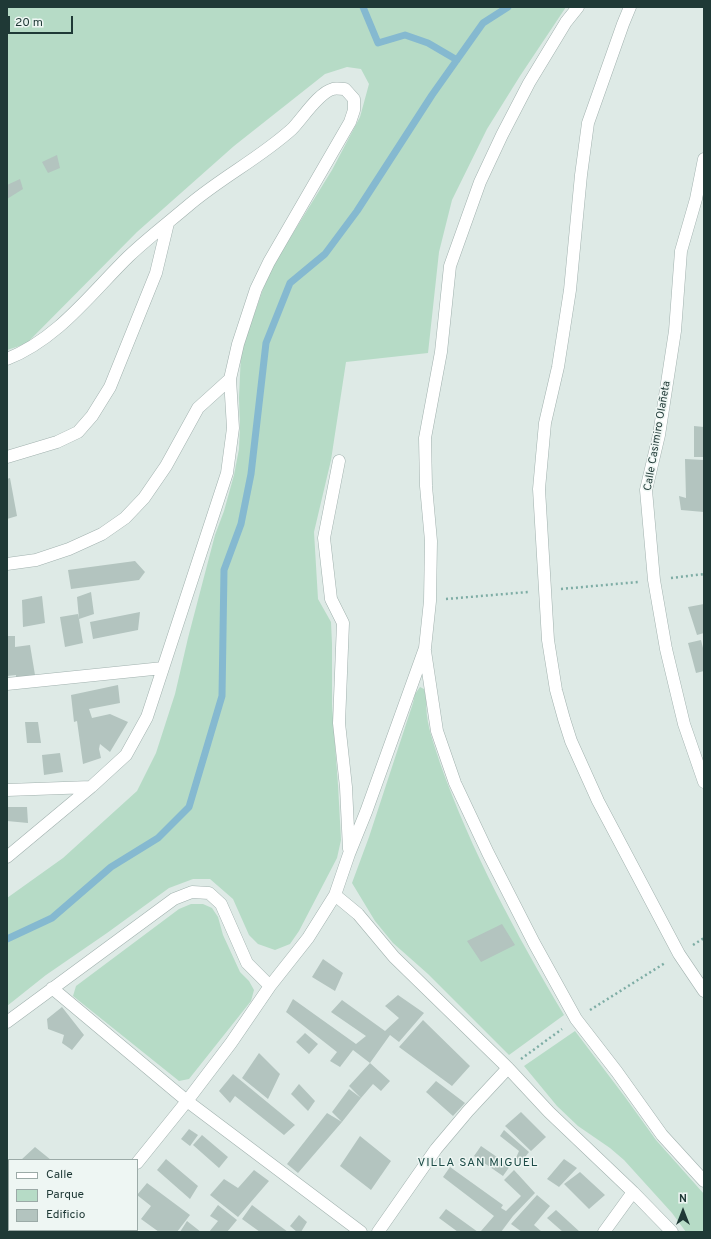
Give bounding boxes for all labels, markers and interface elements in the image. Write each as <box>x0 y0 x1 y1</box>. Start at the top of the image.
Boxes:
scale bar <box>10 8 75 34</box>
text: 20 m <box>15 15 43 31</box>
street label: Calle Casimiro Olañeta <box>642 380 674 492</box>
district label: VILLA SAN MIGUEL <box>417 1157 539 1171</box>
legend <box>8 1159 138 1231</box>
text: Calle <box>46 1167 73 1183</box>
text: Parque <box>46 1187 84 1203</box>
north arrow <box>663 1191 703 1231</box>
text: N <box>679 1192 687 1206</box>
text: Edificio <box>46 1207 85 1223</box>

